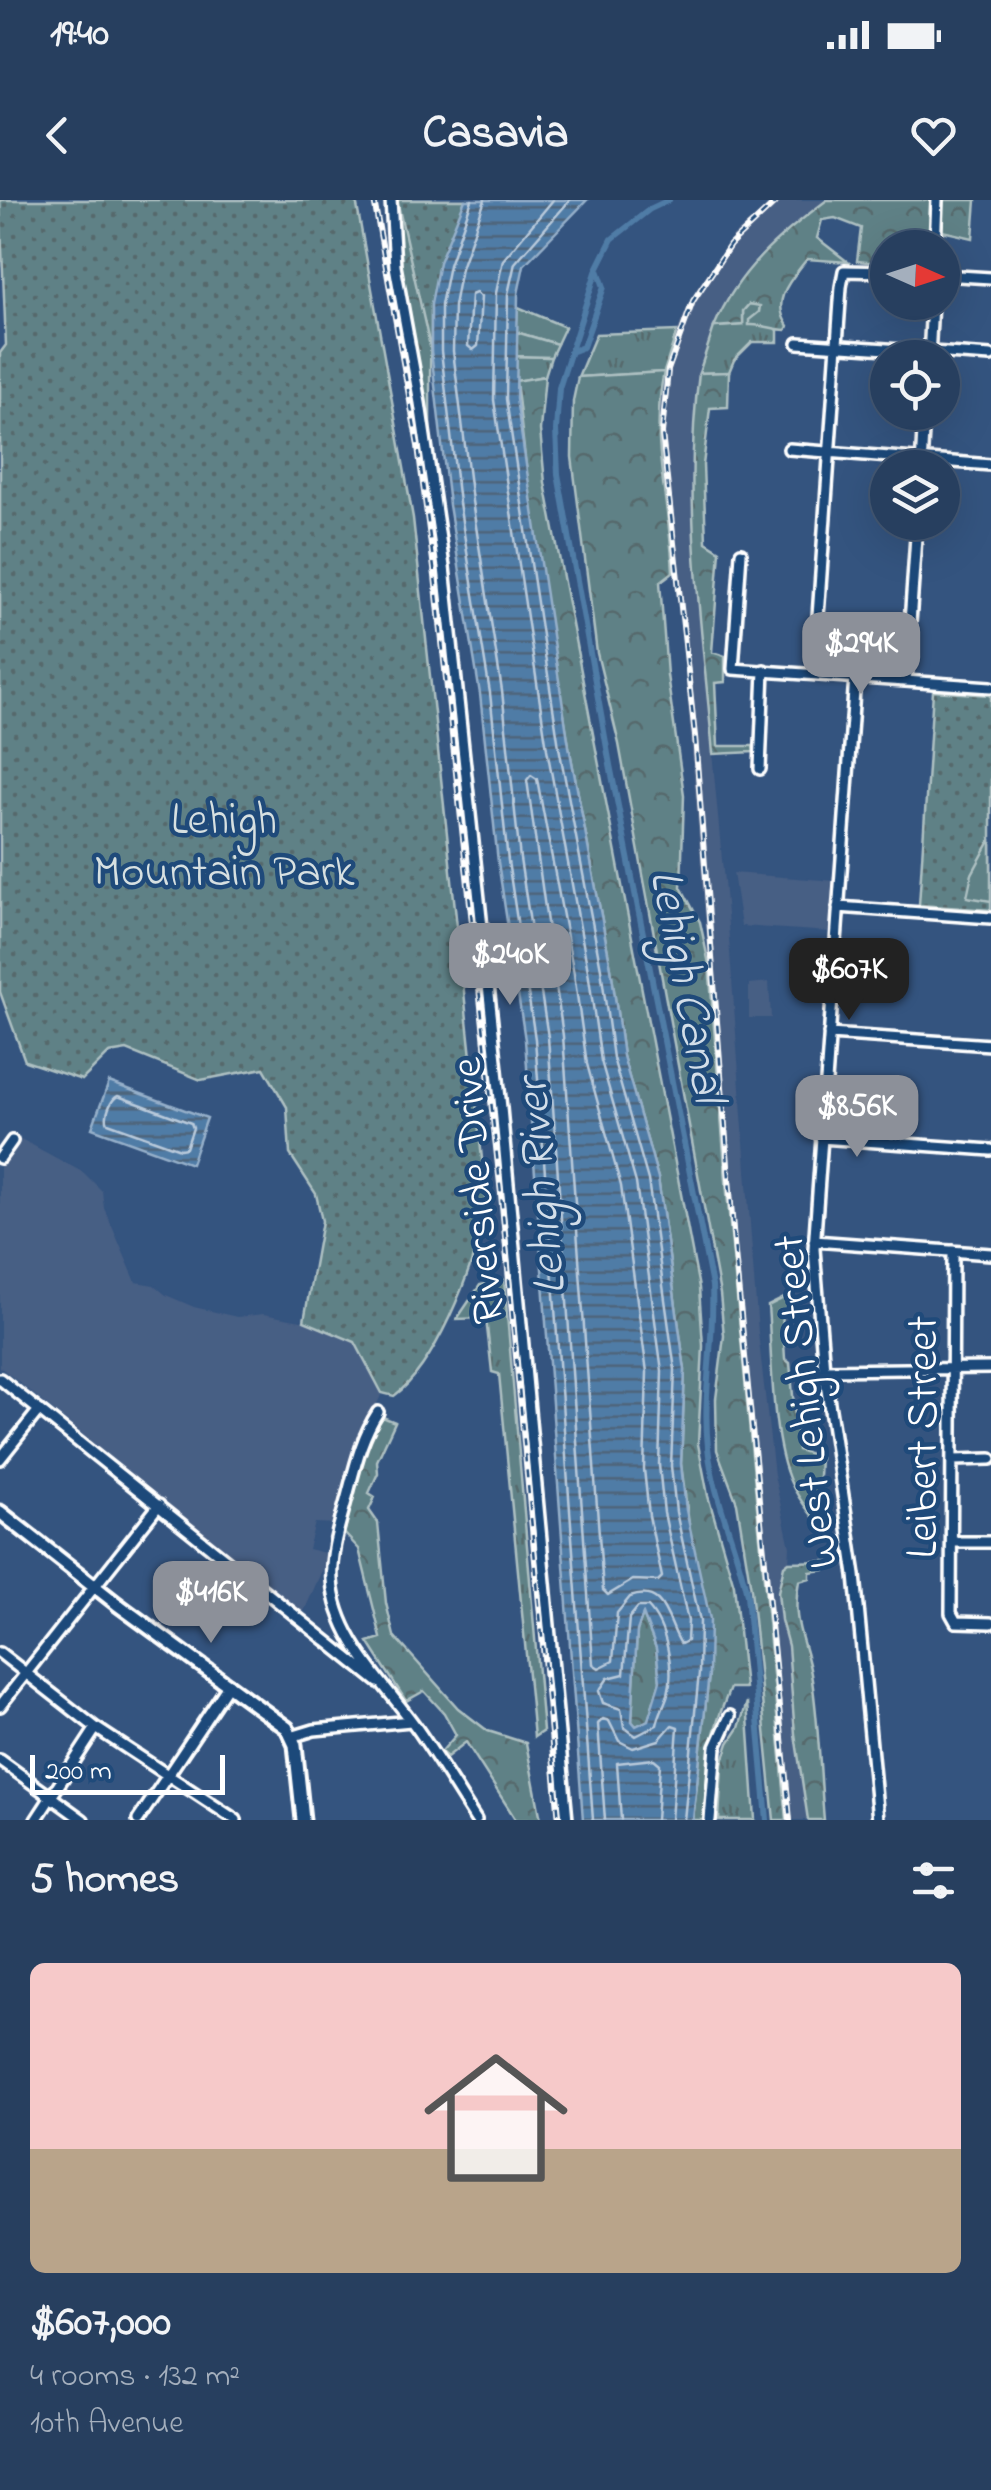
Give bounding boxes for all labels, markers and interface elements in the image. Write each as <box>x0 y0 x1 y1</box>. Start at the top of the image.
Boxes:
text: 19:40 <box>50 7 109 63</box>
text: Casavia <box>423 102 568 168</box>
icon: back <box>30 108 85 163</box>
icon: heart <box>906 108 961 163</box>
north arrow <box>870 230 960 320</box>
map controls <box>870 230 960 540</box>
button: locate <box>870 340 960 430</box>
button: layers <box>870 450 960 540</box>
pin: $294K <box>791 612 931 697</box>
text: $294K <box>824 621 898 668</box>
park label: Lehigh Mountain Park <box>94 789 355 907</box>
water label: Lehigh Canal <box>627 864 743 1113</box>
pin: $240K <box>440 923 580 1008</box>
text: $240K <box>471 932 549 979</box>
pin: $607K <box>779 938 919 1023</box>
text: $607K <box>811 947 887 994</box>
street label: Riverside Drive <box>435 1054 525 1327</box>
water label: Lehigh River <box>498 1070 588 1298</box>
pin: $856K <box>787 1075 927 1160</box>
text: $856K <box>817 1084 897 1131</box>
street label: West Lehigh Street <box>758 1231 859 1572</box>
street label: Leibert Street <box>892 1316 958 1558</box>
pin: $416K <box>141 1561 281 1646</box>
text: $416K <box>175 1570 247 1617</box>
scale bar <box>30 1750 225 1794</box>
text: 200 m <box>45 1752 112 1793</box>
text: 5 homes <box>30 1850 179 1911</box>
icon: filters <box>906 1853 961 1908</box>
icon: home <box>406 2028 586 2208</box>
text: $607,000 <box>30 2293 171 2354</box>
text: 4 rooms · 132 m² <box>30 2354 240 2401</box>
text: 10th Avenue <box>30 2401 184 2448</box>

